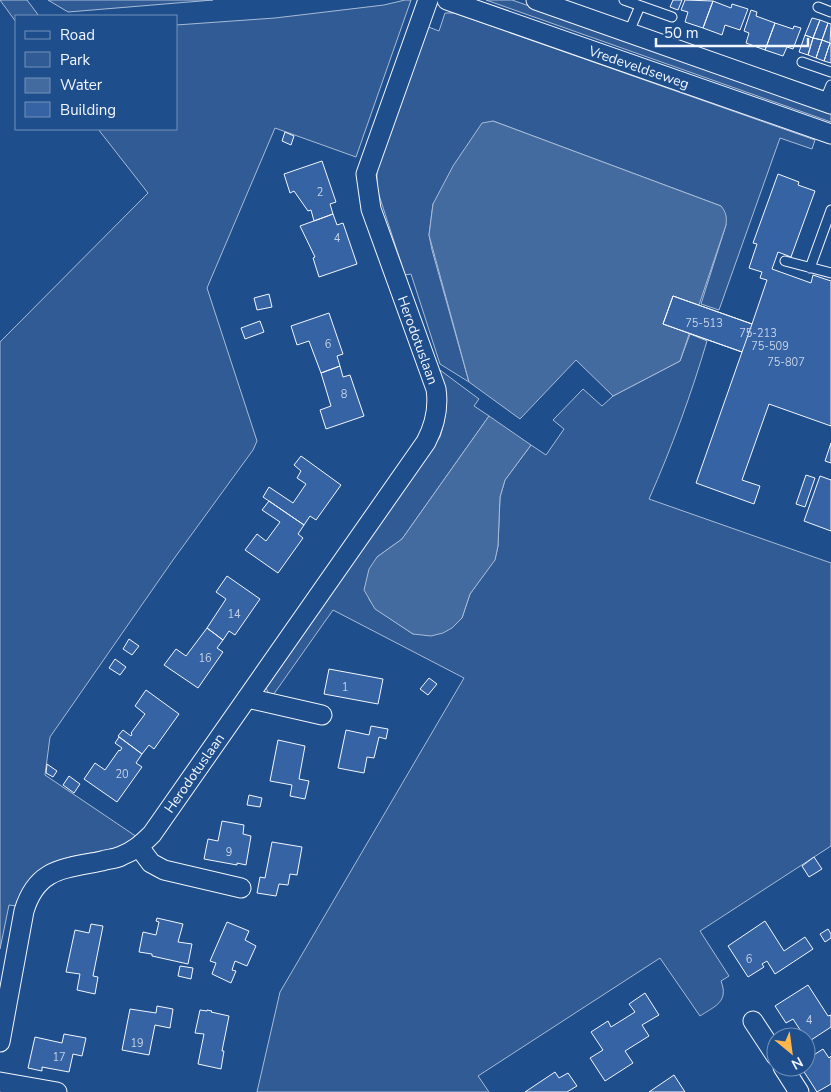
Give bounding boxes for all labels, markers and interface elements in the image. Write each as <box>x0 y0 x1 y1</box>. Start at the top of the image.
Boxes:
legend <box>15 15 178 130</box>
scale bar <box>656 15 808 47</box>
text: 50 m <box>664 23 699 43</box>
text: Road <box>60 25 95 45</box>
street label: Vredeveldseweg <box>585 41 692 94</box>
text: Park <box>60 50 90 70</box>
text: Water <box>60 75 103 95</box>
text: Building <box>60 100 116 120</box>
house number: 2 <box>317 185 323 200</box>
house number: 4 <box>334 231 341 246</box>
street label: Herodotuslaan <box>393 293 442 387</box>
house number: 75-513 <box>685 316 723 331</box>
house number: 75-213 <box>739 326 777 341</box>
house number: 6 <box>325 337 332 352</box>
house number: 75-509 <box>751 339 789 354</box>
house number: 75-807 <box>767 355 805 370</box>
house number: 8 <box>341 387 348 402</box>
house number: 14 <box>227 607 241 622</box>
house number: 16 <box>198 651 212 666</box>
house number: 1 <box>342 680 348 695</box>
street label: Herodotuslaan <box>160 730 229 817</box>
house number: 20 <box>115 767 129 782</box>
house number: 9 <box>226 845 232 860</box>
house number: 6 <box>746 952 753 967</box>
house number: 4 <box>806 1013 813 1028</box>
north arrow <box>766 1027 816 1077</box>
house number: 19 <box>130 1036 144 1051</box>
house number: 17 <box>52 1050 66 1065</box>
text: N <box>788 1052 806 1074</box>

